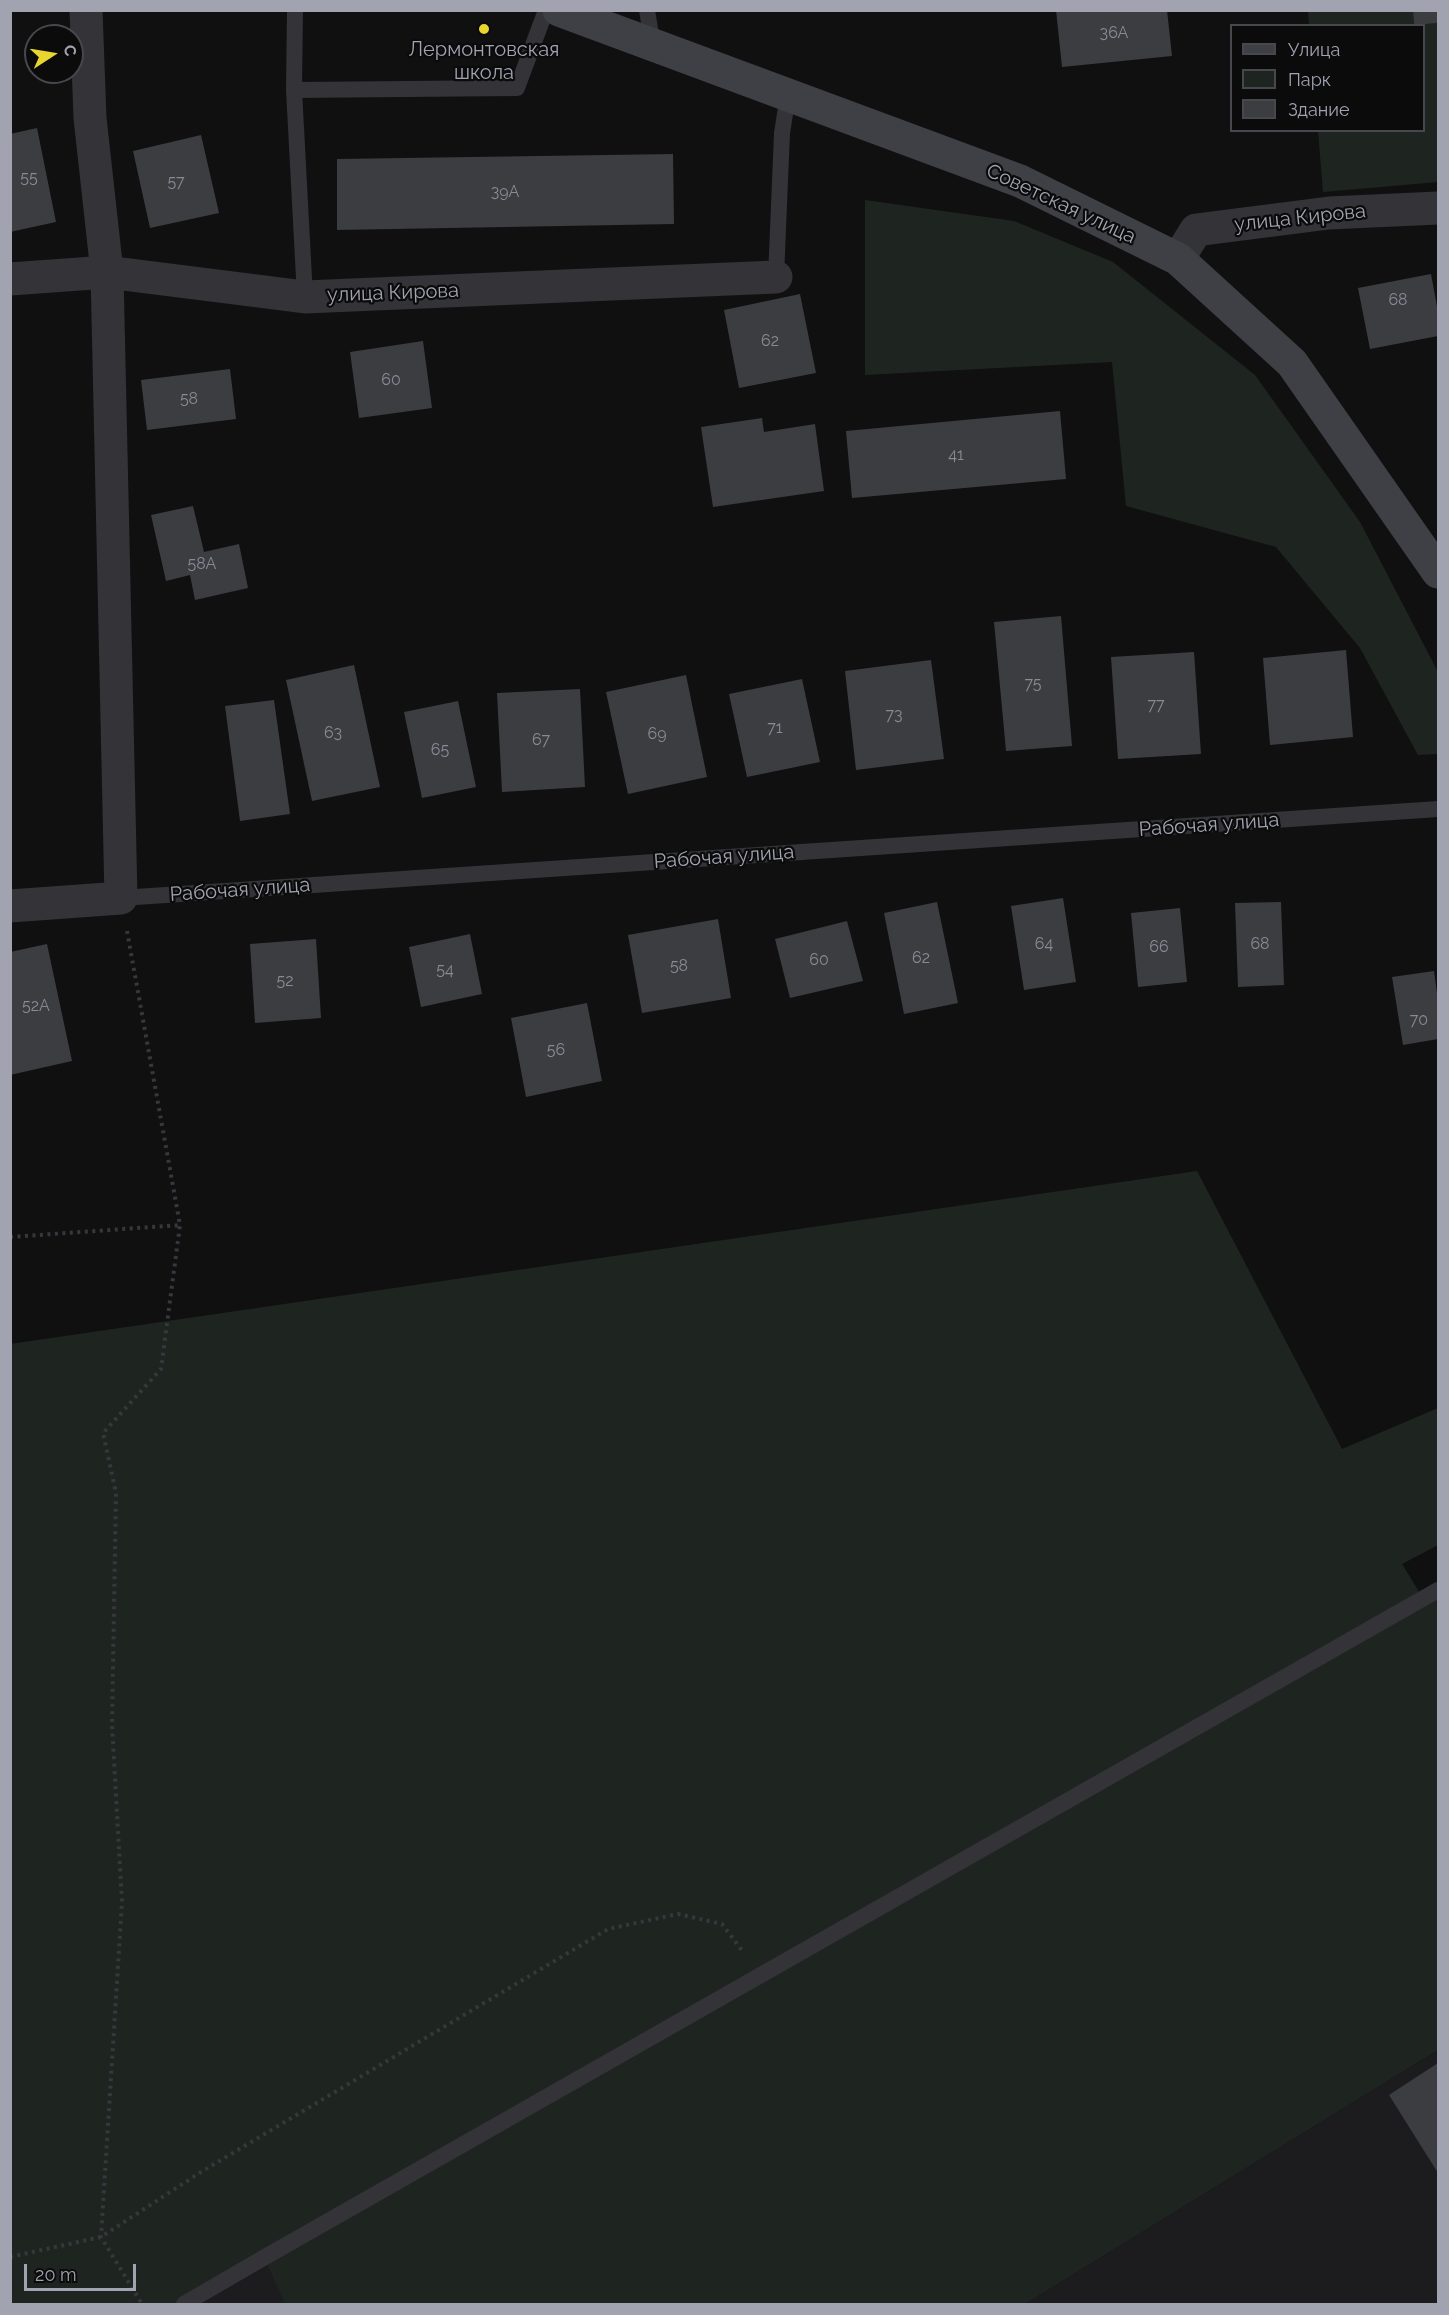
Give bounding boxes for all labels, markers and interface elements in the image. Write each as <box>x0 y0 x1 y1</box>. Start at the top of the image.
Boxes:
marker: Лермонтовская школа <box>477 22 491 36</box>
house number: 36А <box>1100 23 1128 43</box>
north arrow <box>24 24 84 84</box>
legend <box>1230 24 1425 132</box>
place label: Лермонтовская школа <box>409 38 559 85</box>
text: Улица <box>1288 39 1340 60</box>
text: С <box>60 43 81 58</box>
text: Парк <box>1288 69 1331 90</box>
text: Здание <box>1288 99 1350 120</box>
street label: Советская улица <box>983 159 1139 249</box>
house number: 55 <box>20 168 38 188</box>
house number: 57 <box>167 172 185 192</box>
house number: 39А <box>491 182 519 202</box>
street label: улица Кирова <box>1233 199 1367 237</box>
street label: улица Кирова <box>327 279 459 307</box>
house number: 68 <box>1388 290 1408 310</box>
house number: 62 <box>761 331 779 351</box>
house number: 60 <box>381 370 401 390</box>
house number: 58 <box>180 389 198 409</box>
house number: 41 <box>948 445 964 465</box>
house number: 58А <box>188 554 216 574</box>
house number: 75 <box>1024 674 1042 694</box>
house number: 77 <box>1147 695 1165 715</box>
house number: 73 <box>885 705 903 725</box>
house number: 71 <box>767 718 783 738</box>
house number: 63 <box>324 723 342 743</box>
house number: 69 <box>647 724 667 744</box>
house number: 67 <box>532 730 550 750</box>
house number: 65 <box>431 740 449 760</box>
street label: Рабочая улица <box>1138 808 1280 842</box>
street label: Рабочая улица <box>653 840 795 874</box>
street label: Рабочая улица <box>169 873 311 907</box>
house number: 64 <box>1035 934 1053 954</box>
house number: 68 <box>1250 934 1270 954</box>
house number: 66 <box>1149 937 1169 957</box>
house number: 62 <box>912 948 930 968</box>
house number: 60 <box>809 950 829 970</box>
house number: 58 <box>670 956 688 976</box>
house number: 54 <box>436 960 454 980</box>
house number: 52 <box>276 971 294 991</box>
house number: 52А <box>22 996 50 1016</box>
house number: 70 <box>1410 1010 1428 1030</box>
house number: 56 <box>547 1040 565 1060</box>
scale bar <box>27 2252 140 2290</box>
text: 20 m <box>35 2264 77 2285</box>

